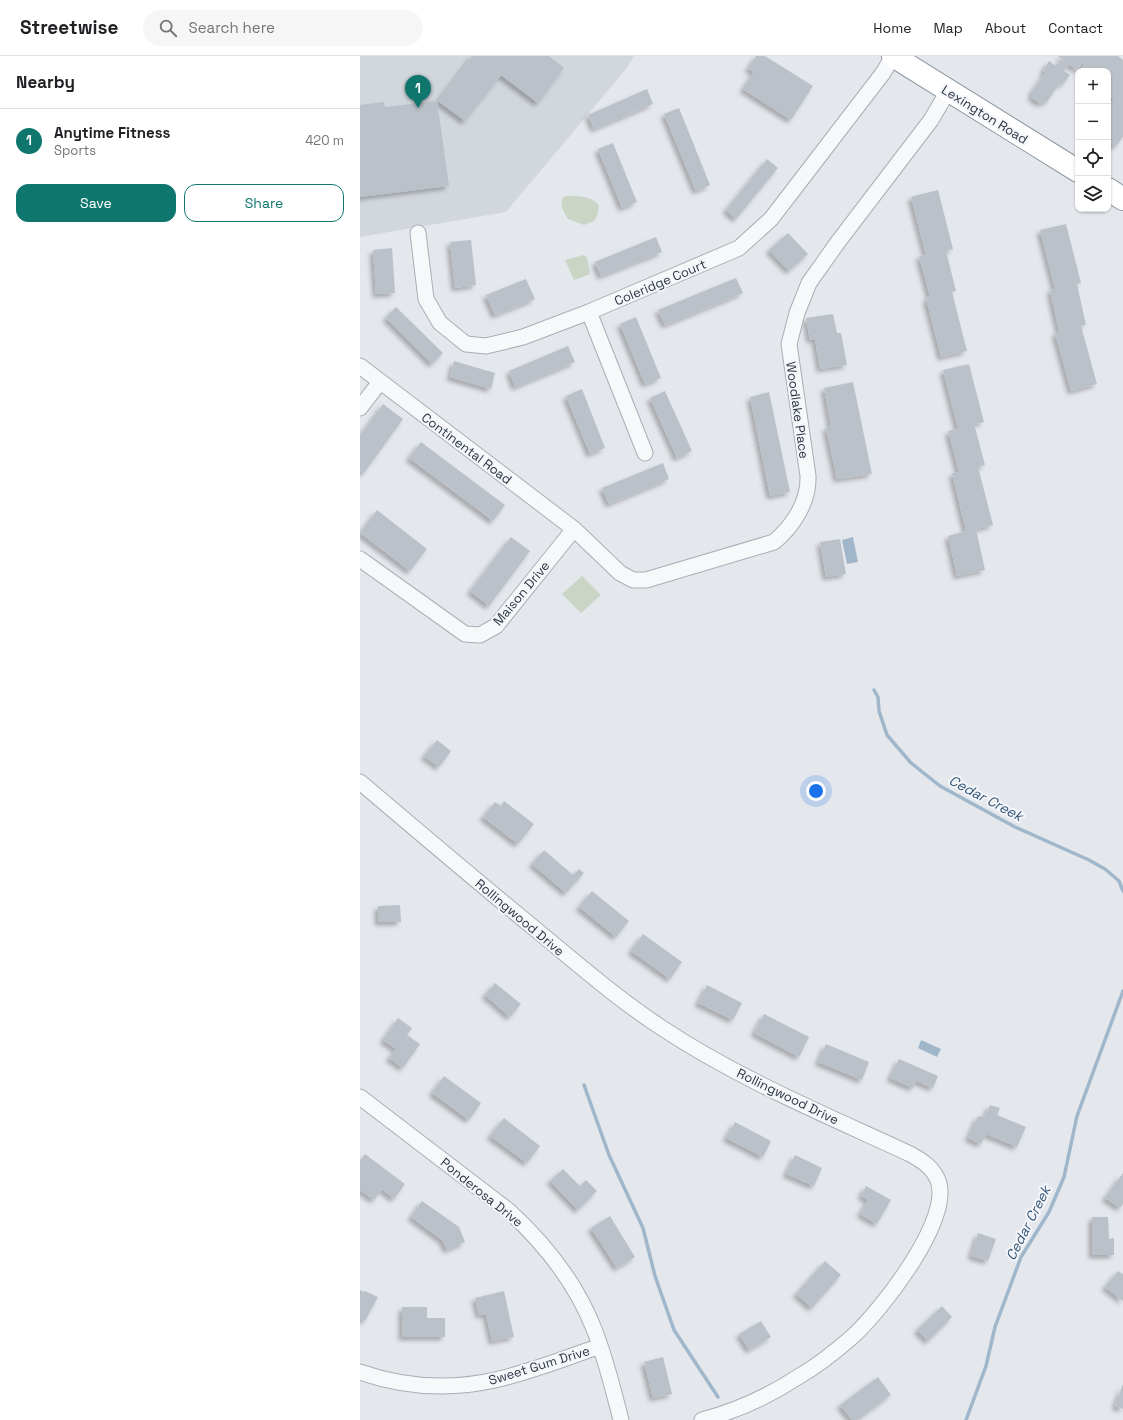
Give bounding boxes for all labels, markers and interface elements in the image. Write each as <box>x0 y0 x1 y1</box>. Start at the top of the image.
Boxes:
search box <box>143 10 423 46</box>
text: Streetwise <box>20 15 119 40</box>
icon: search <box>157 17 179 39</box>
text: Search here <box>189 18 275 37</box>
text: Home <box>873 19 911 37</box>
text: Map <box>933 19 963 37</box>
text: About <box>985 19 1026 37</box>
text: Contact <box>1048 19 1103 37</box>
map controls <box>1075 68 1111 212</box>
button: + <box>1075 68 1111 104</box>
text: Nearby <box>16 71 75 93</box>
pin: 1 <box>405 75 431 108</box>
street label: Lexington Road <box>938 81 1031 148</box>
button: − <box>1075 104 1111 140</box>
text: Anytime Fitness <box>54 123 170 142</box>
text: 1 <box>26 132 32 149</box>
text: 420 m <box>305 132 344 149</box>
button: locate <box>1075 140 1111 176</box>
text: Sports <box>54 142 96 159</box>
button: layers <box>1075 176 1111 212</box>
button: Save <box>16 184 176 222</box>
button: Share <box>184 184 344 222</box>
street label: Coleridge Court <box>612 255 709 309</box>
street label: Woodlake Place <box>782 360 813 460</box>
street label: Continental Road <box>418 409 515 488</box>
street label: Maison Drive <box>489 558 553 629</box>
water label: Cedar Creek <box>946 771 1027 826</box>
your location <box>806 781 826 801</box>
street label: Rollingwood Drive <box>472 875 568 960</box>
street label: Rollingwood Drive <box>734 1064 842 1128</box>
street label: Ponderosa Drive <box>437 1154 526 1231</box>
water label: Cedar Creek <box>1002 1181 1055 1263</box>
street label: Sweet Gum Drive <box>486 1342 592 1389</box>

